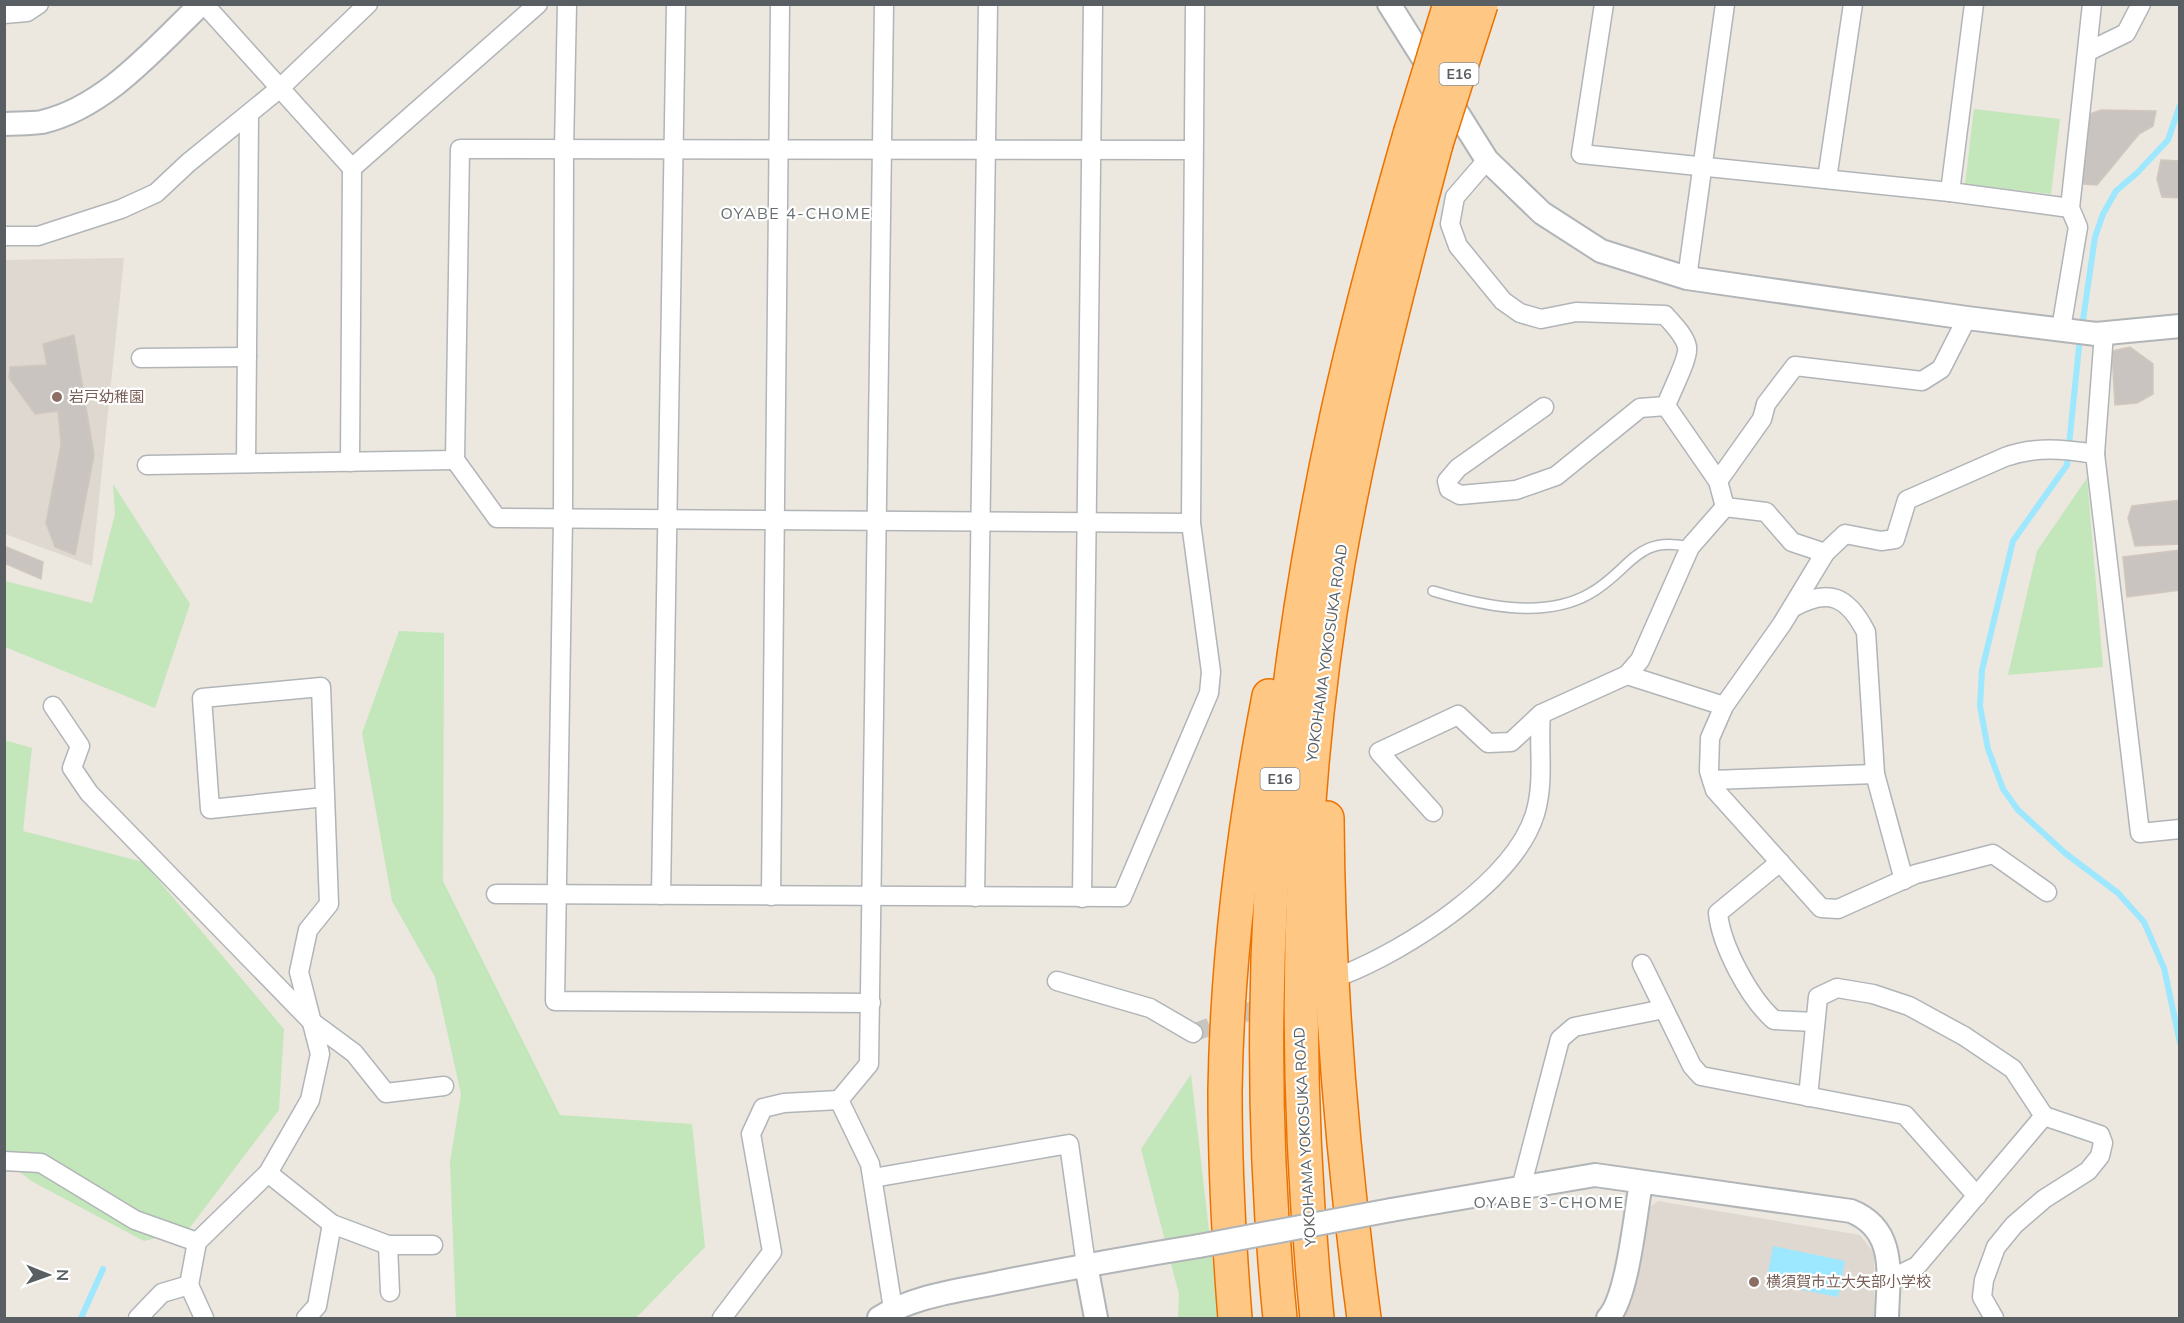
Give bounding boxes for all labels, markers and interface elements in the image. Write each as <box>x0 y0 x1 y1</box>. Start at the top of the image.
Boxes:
road number: E16 <box>1440 63 1478 85</box>
district label: OYABE 4-CHOME <box>720 203 872 223</box>
place label: 岩戸幼稚園 <box>69 387 144 406</box>
marker: 岩戸幼稚園 <box>50 390 64 404</box>
street label: YOKOHAMA YOKOSUKA ROAD <box>1302 543 1351 764</box>
road number: E16 <box>1260 768 1300 790</box>
street label: YOKOHAMA YOKOSUKA ROAD <box>1289 1027 1320 1248</box>
district label: OYABE 3-CHOME <box>1473 1192 1625 1212</box>
north arrow <box>18 1245 78 1305</box>
text: N <box>53 1269 73 1281</box>
place label: 横須賀市立大矢部小学校 <box>1766 1272 1931 1291</box>
marker: 横須賀市立大矢部小学校 <box>1747 1275 1761 1289</box>

